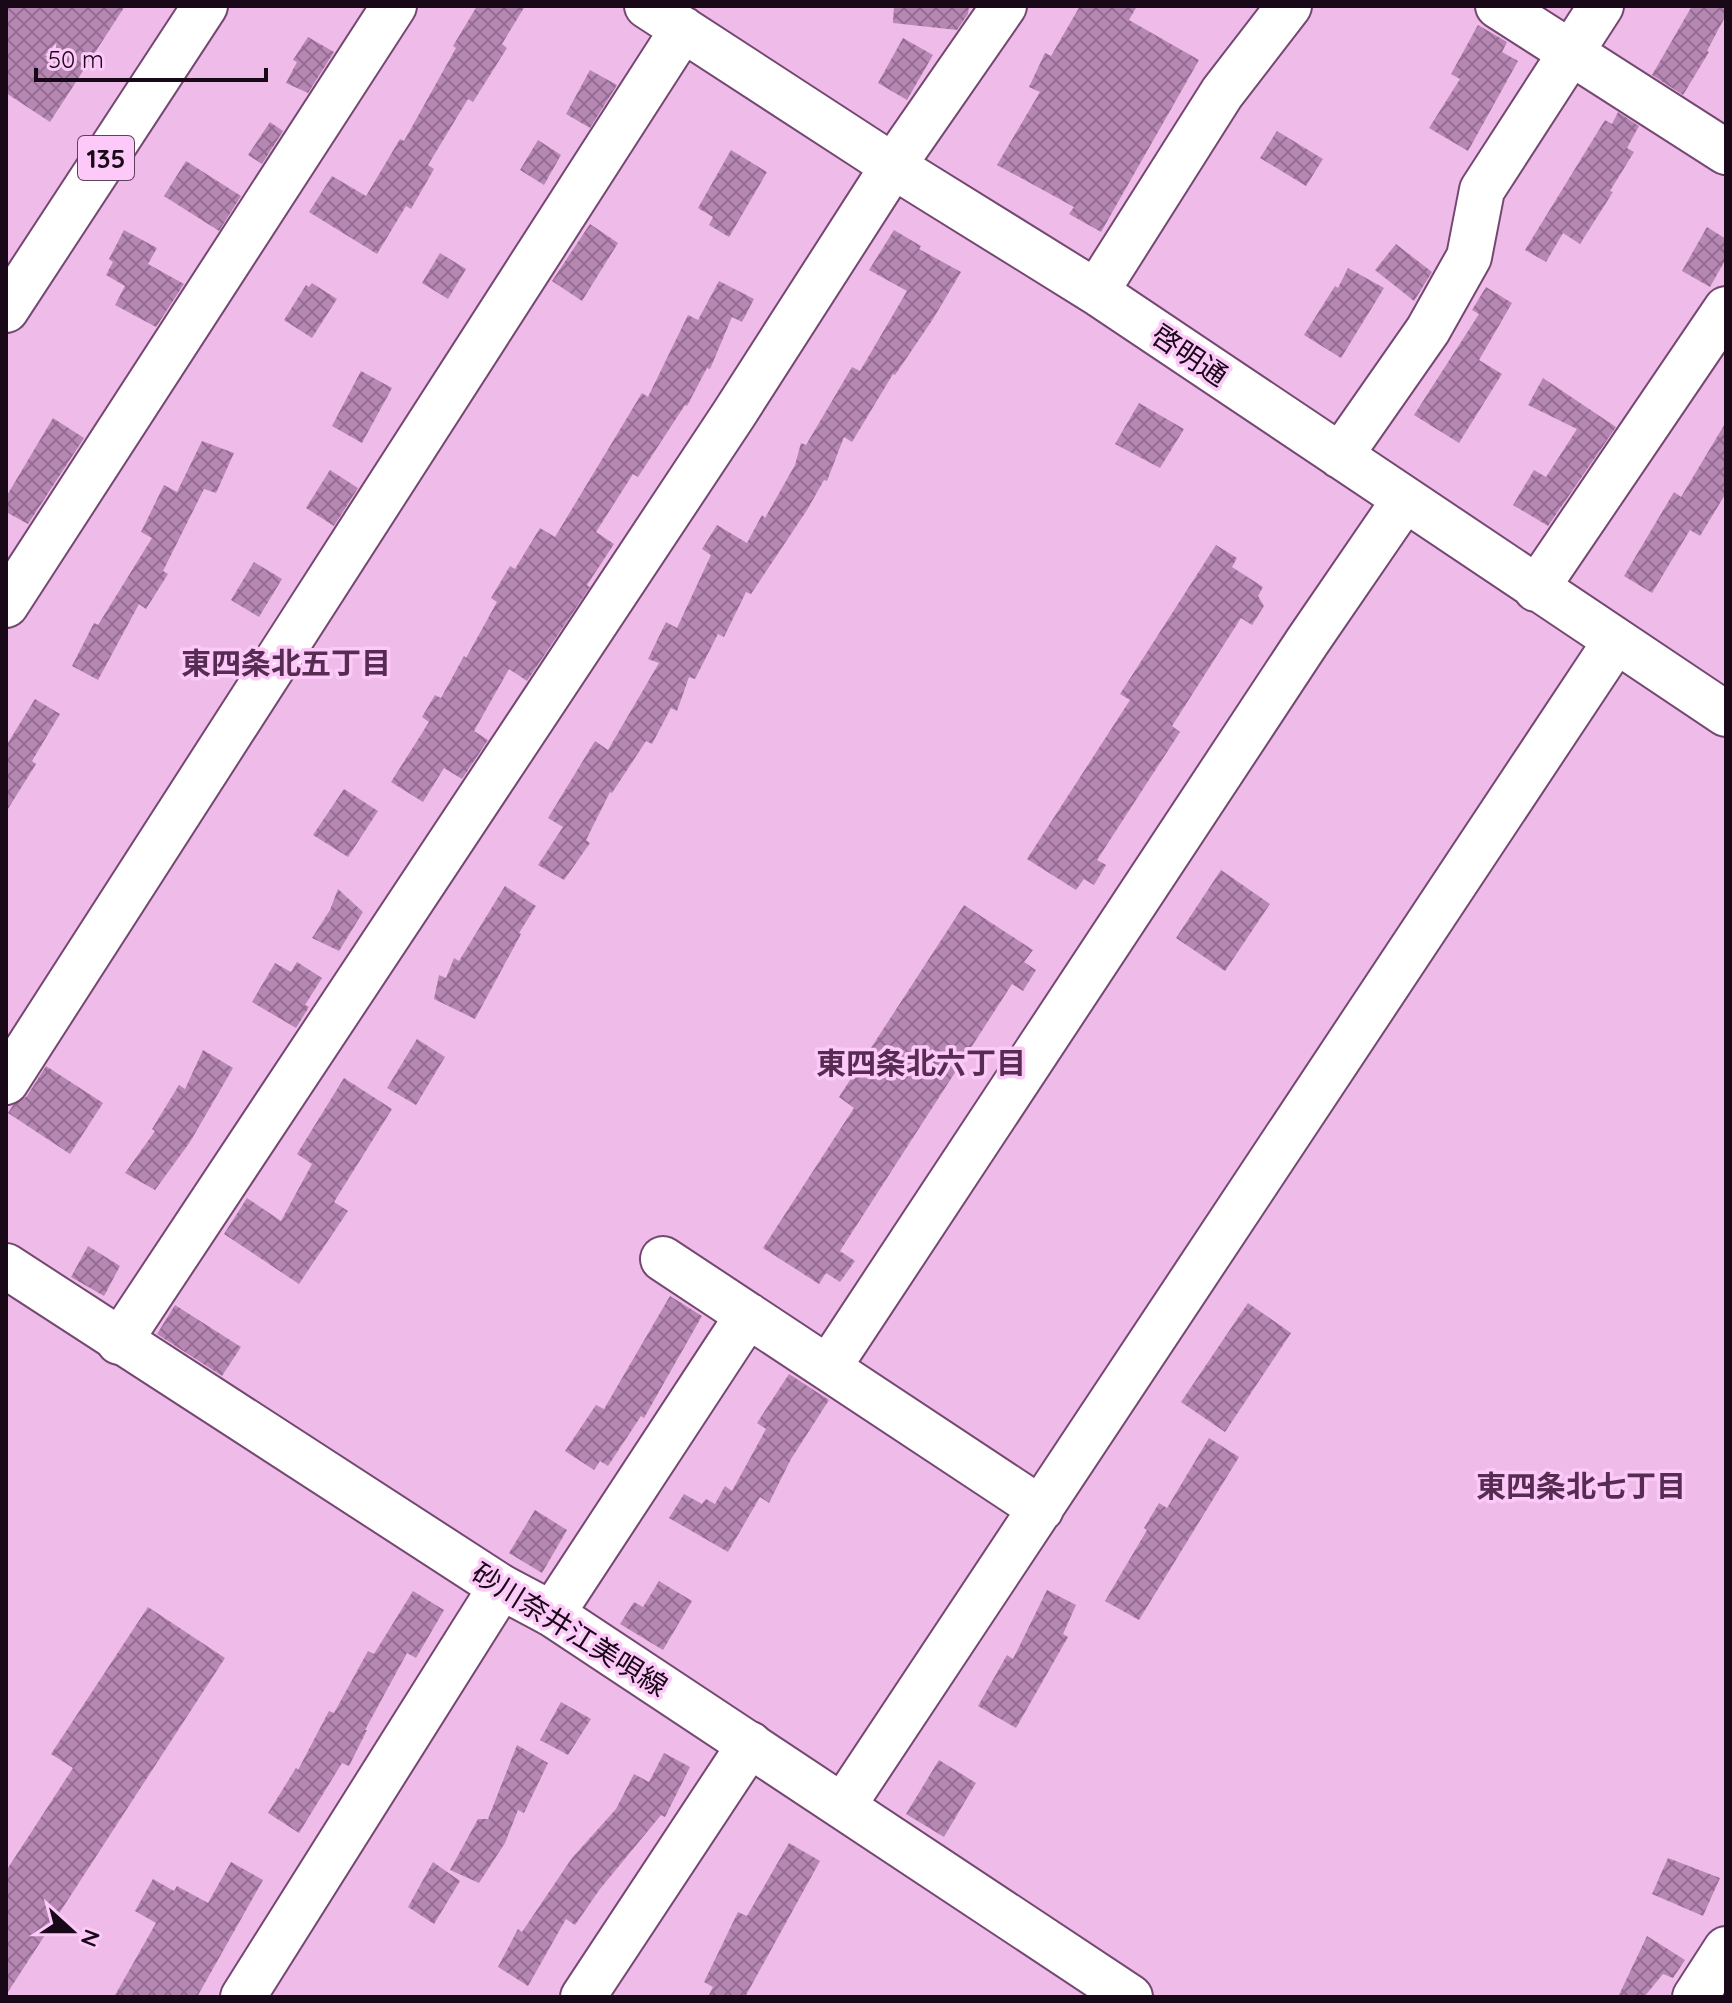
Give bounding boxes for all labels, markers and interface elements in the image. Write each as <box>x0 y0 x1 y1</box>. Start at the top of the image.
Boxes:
scale bar <box>36 32 266 82</box>
text: 50 m <box>48 44 104 74</box>
road number: 135 <box>78 136 134 180</box>
street label: 啓明通 <box>1145 317 1235 393</box>
district label: 東四条北五丁目 <box>181 644 391 682</box>
district label: 東四条北六丁目 <box>816 1044 1026 1082</box>
district label: 東四条北七丁目 <box>1476 1467 1686 1505</box>
street label: 砂川奈井江美唄線 <box>466 1555 674 1703</box>
north arrow <box>32 1891 112 1971</box>
text: N <box>75 1926 107 1951</box>

